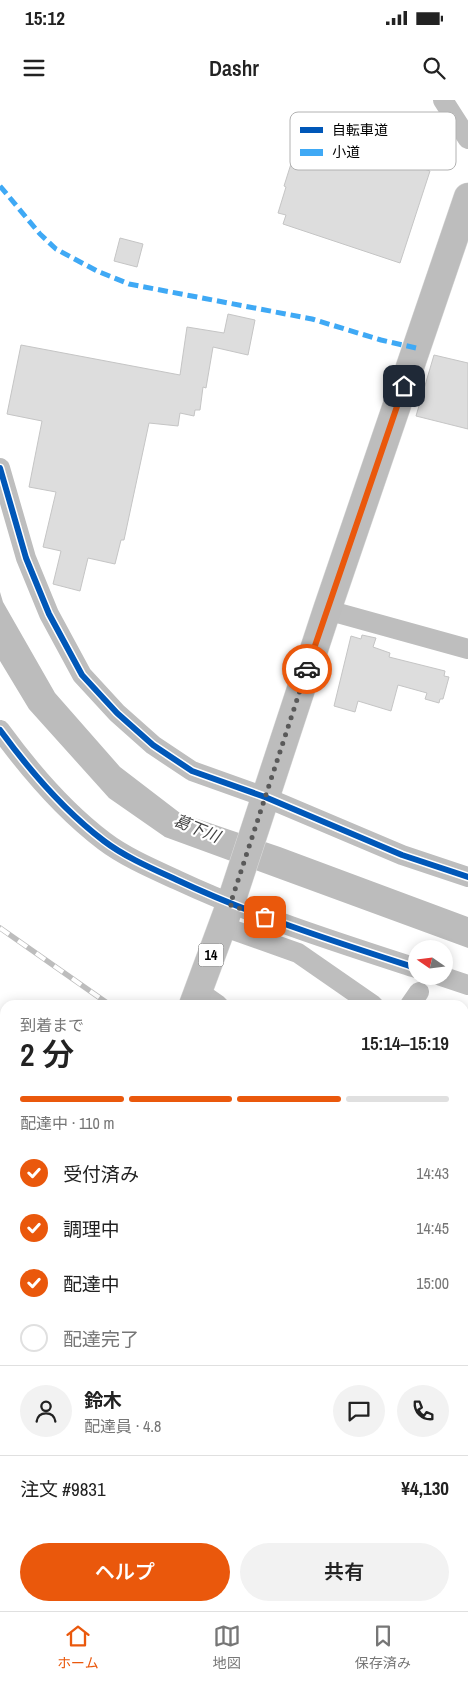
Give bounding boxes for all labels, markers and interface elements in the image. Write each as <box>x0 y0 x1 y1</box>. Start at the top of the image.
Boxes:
text: 15:12 <box>25 5 65 31</box>
text: Dashr <box>209 53 259 83</box>
icon: menu <box>20 54 48 82</box>
icon: search <box>420 54 448 82</box>
legend <box>290 112 456 170</box>
text: 自転車道 <box>332 121 388 139</box>
text: 小道 <box>332 143 360 161</box>
pin <box>383 365 425 407</box>
icon: home <box>390 372 418 400</box>
courier <box>282 644 332 694</box>
icon: car <box>293 655 321 683</box>
water label: 葛下川 <box>171 809 225 848</box>
pin <box>244 896 286 938</box>
icon: bag <box>251 903 279 931</box>
north arrow <box>408 940 452 985</box>
map controls <box>408 940 453 985</box>
road number: 14 <box>198 944 224 966</box>
text: 到着まで <box>20 1014 84 1036</box>
text: 15:14–15:19 <box>361 1030 449 1056</box>
text: 2 分 <box>20 1033 74 1076</box>
text: 配達中 · 110 m <box>20 1112 114 1134</box>
icon: check <box>20 1159 48 1187</box>
text: 受付済み <box>63 1161 139 1187</box>
text: 14:43 <box>416 1162 449 1184</box>
icon: check <box>20 1214 48 1242</box>
text: 調理中 <box>63 1216 120 1242</box>
text: 14:45 <box>416 1217 449 1239</box>
icon: check <box>20 1269 48 1297</box>
text: 配達中 <box>63 1271 120 1297</box>
text: 15:00 <box>416 1272 449 1294</box>
text: 配達完了 <box>63 1326 139 1352</box>
button: person <box>20 1385 72 1437</box>
button: chat <box>333 1385 385 1437</box>
button: phone <box>397 1385 449 1437</box>
text: 鈴木 <box>84 1387 122 1413</box>
text: 配達員 · 4.8 <box>84 1415 161 1437</box>
text: ¥4,130 <box>401 1475 449 1501</box>
text: 注文 #9831 <box>20 1476 106 1502</box>
button: ヘルプ <box>20 1543 230 1601</box>
button: 共有 <box>240 1543 449 1601</box>
tab: ホーム <box>57 1622 99 1672</box>
tab: 地図 <box>213 1622 241 1672</box>
tab: 保存済み <box>355 1622 411 1672</box>

